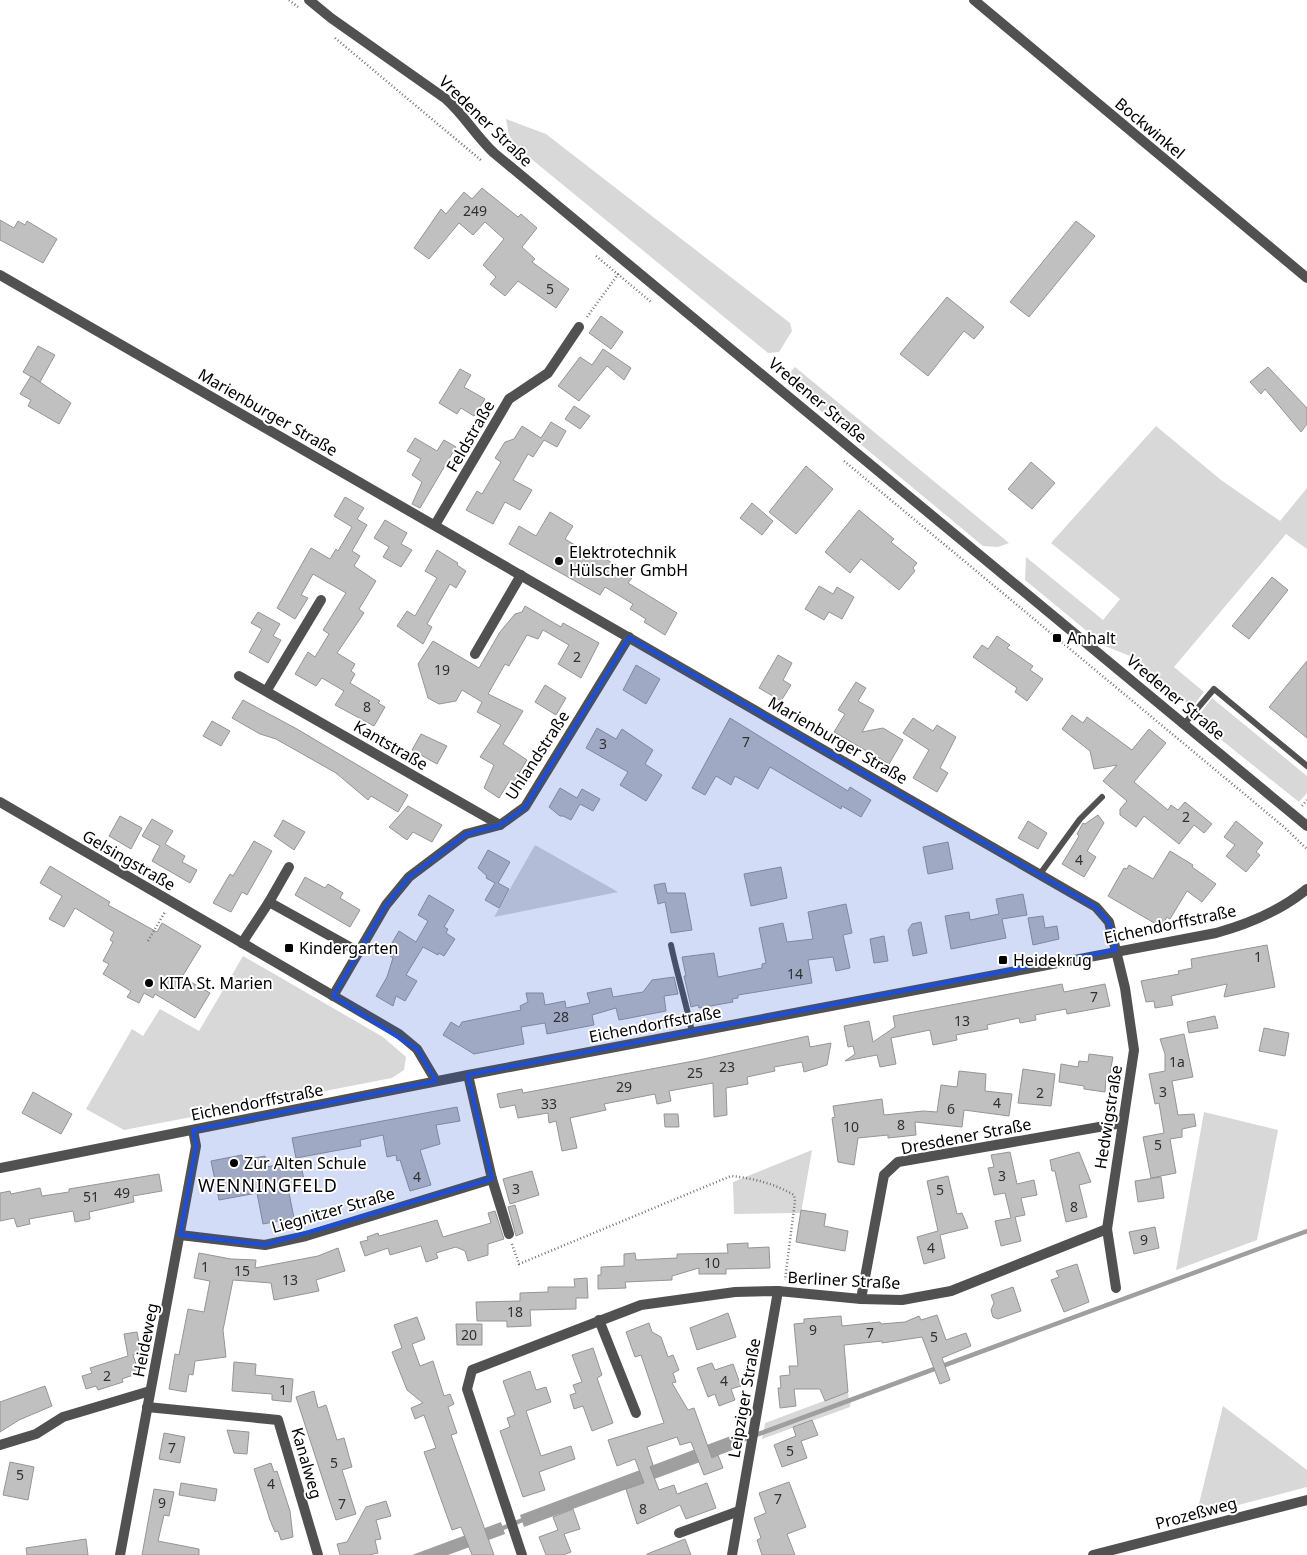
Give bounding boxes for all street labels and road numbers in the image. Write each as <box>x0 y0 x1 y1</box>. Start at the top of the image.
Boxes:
street label: Vredener Straße <box>434 71 538 171</box>
street label: Bockwinkel <box>1111 92 1189 164</box>
street label: Vredener Straße <box>764 352 872 448</box>
street label: Marienburger Straße <box>194 363 342 461</box>
street label: Feldstraße <box>441 396 499 476</box>
street label: Vredener Straße <box>1122 649 1230 745</box>
street label: Marienburger Straße <box>764 691 912 789</box>
street label: Uhlandstraße <box>500 706 574 804</box>
street label: Kantstraße <box>350 715 432 775</box>
street label: Gelsingstraße <box>78 824 180 896</box>
street label: Eichendorffstraße <box>1102 899 1238 949</box>
street label: Eichendorffstraße <box>587 1000 723 1048</box>
street label: Hedwigstraße <box>1089 1063 1127 1171</box>
street label: Eichendorffstraße <box>189 1078 325 1126</box>
street label: Dresdener Straße <box>899 1113 1033 1159</box>
street label: Liegnitzer Straße <box>269 1182 397 1238</box>
street label: Berliner Straße <box>787 1266 901 1294</box>
street label: Heideweg <box>127 1301 163 1379</box>
street label: Leipziger Straße <box>723 1336 765 1460</box>
street label: Kanalweg <box>286 1425 328 1501</box>
street label: Prozeßweg <box>1153 1492 1239 1534</box>

